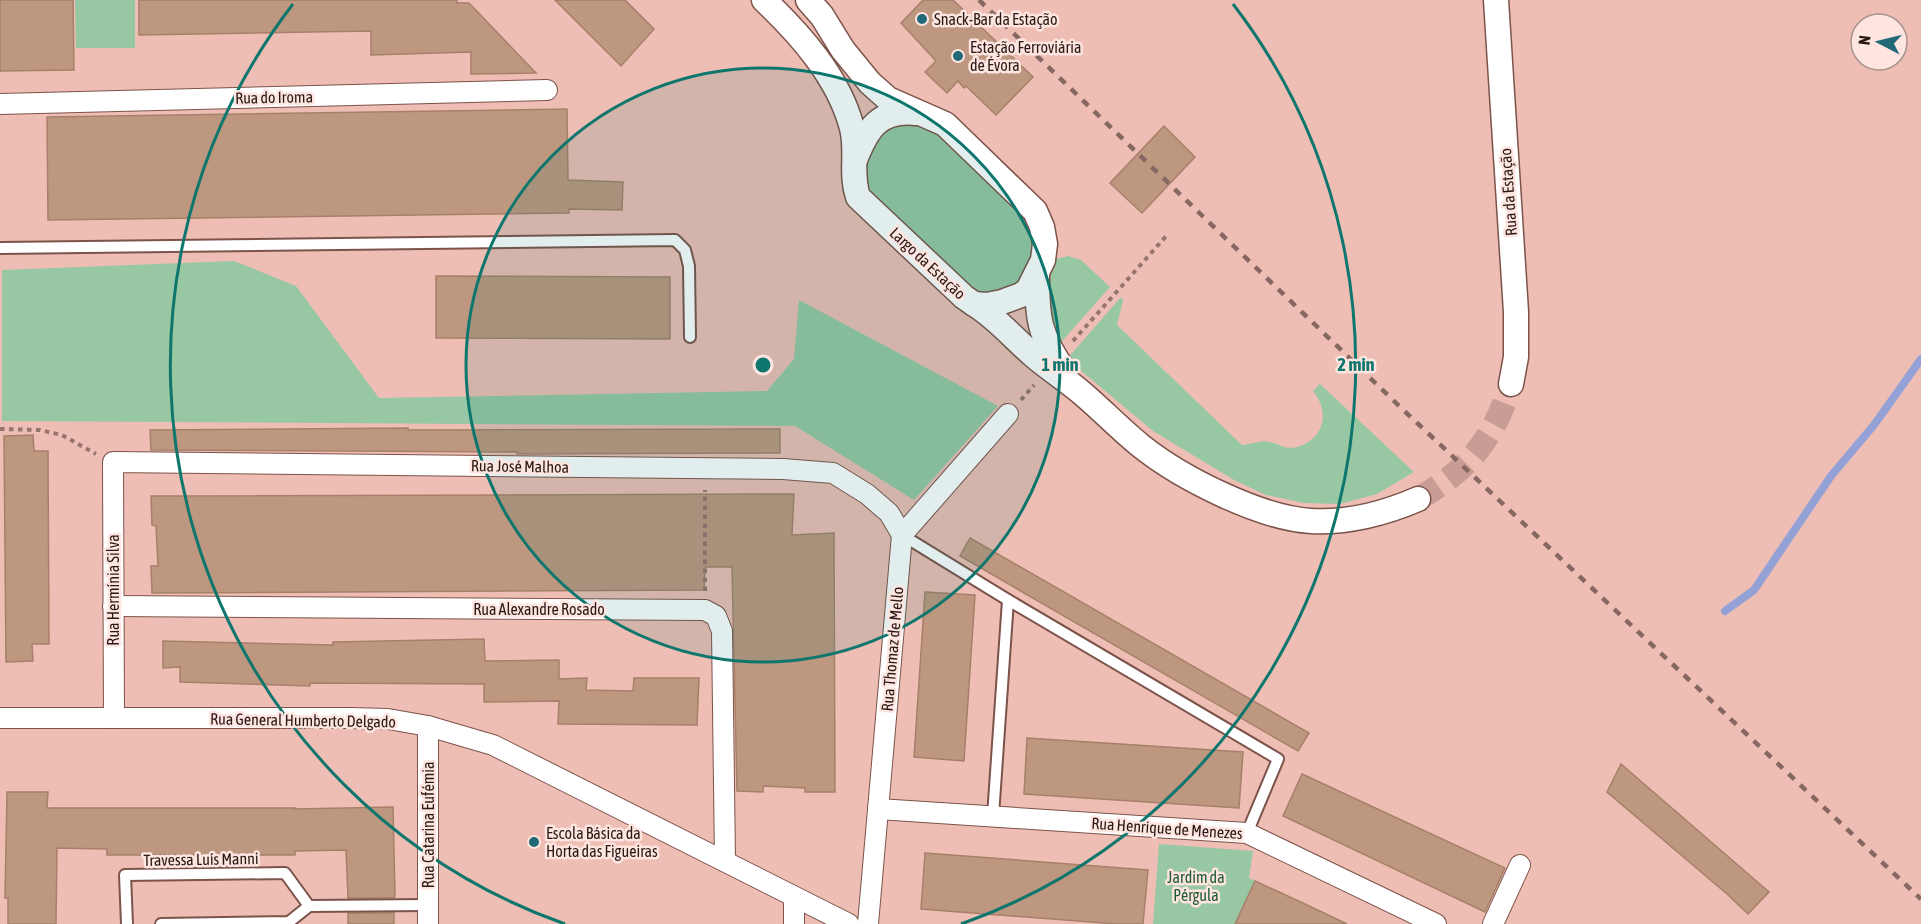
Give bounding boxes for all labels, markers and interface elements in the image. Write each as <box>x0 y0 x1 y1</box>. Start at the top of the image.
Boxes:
place label: Snack-Bar da Estação <box>934 10 1057 29</box>
marker: Snack-Bar da Estação <box>915 12 929 26</box>
north arrow <box>1849 12 1909 72</box>
text: N <box>1855 34 1874 46</box>
place label: Estação Ferroviária de Évora <box>970 38 1081 74</box>
marker: Estação Ferroviária de Évora <box>951 49 965 63</box>
street label: Rua do Iroma <box>235 87 313 107</box>
street label: Rua da Estação <box>1496 147 1521 237</box>
street label: Largo da Estação <box>886 223 970 303</box>
text: 1 min <box>1042 354 1079 375</box>
text: 2 min <box>1338 354 1375 375</box>
centre of rings <box>753 355 773 375</box>
street label: Rua José Malhoa <box>471 456 569 476</box>
street label: Rua Hermínia Silva <box>104 534 122 646</box>
street label: Rua Thomaz de Mello <box>878 586 906 712</box>
street label: Rua Alexandre Rosado <box>473 600 605 618</box>
street label: Rua General Humberto Delgado <box>210 709 396 732</box>
street label: Rua Catarina Eufémia <box>419 762 437 888</box>
street label: Rua Henrique de Menezes <box>1091 814 1243 843</box>
place label: Escola Básica da Horta das Figueiras <box>546 824 658 861</box>
marker: Escola Básica da Horta das Figueiras <box>527 835 541 849</box>
street label: Travessa Luís Manni <box>143 849 259 869</box>
park label: Jardim da Pérgula <box>1167 868 1225 905</box>

